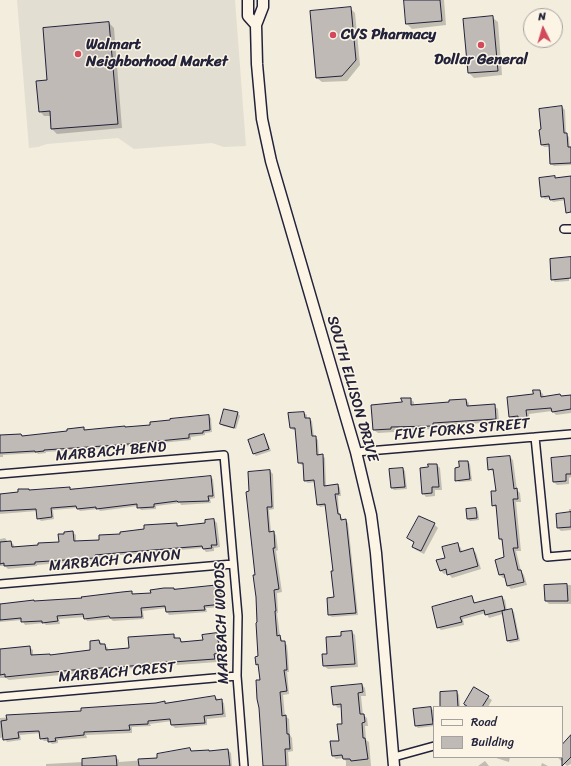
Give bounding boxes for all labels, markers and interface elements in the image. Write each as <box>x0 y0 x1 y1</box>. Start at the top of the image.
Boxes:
text: N <box>537 7 547 26</box>
north arrow <box>523 8 563 48</box>
place label: CVS Pharmacy <box>341 26 436 44</box>
marker: CVS Pharmacy <box>328 30 338 40</box>
place label: Walmart Neighborhood Market <box>86 36 228 71</box>
marker: Dollar General <box>476 40 486 50</box>
marker: Walmart Neighborhood Market <box>73 49 83 59</box>
place label: Dollar General <box>434 51 528 69</box>
street label: SOUTH ELLISON DRIVE <box>322 314 382 464</box>
street label: FIVE FORKS STREET <box>394 415 530 445</box>
street label: MARBACH BEND <box>55 438 167 466</box>
street label: MARBACH CANYON <box>48 546 182 576</box>
street label: MARBACH WOODS <box>211 562 233 684</box>
street label: MARBACH CREST <box>58 659 176 687</box>
legend <box>433 706 563 758</box>
text: Road <box>471 711 497 733</box>
text: Building <box>471 731 514 753</box>

